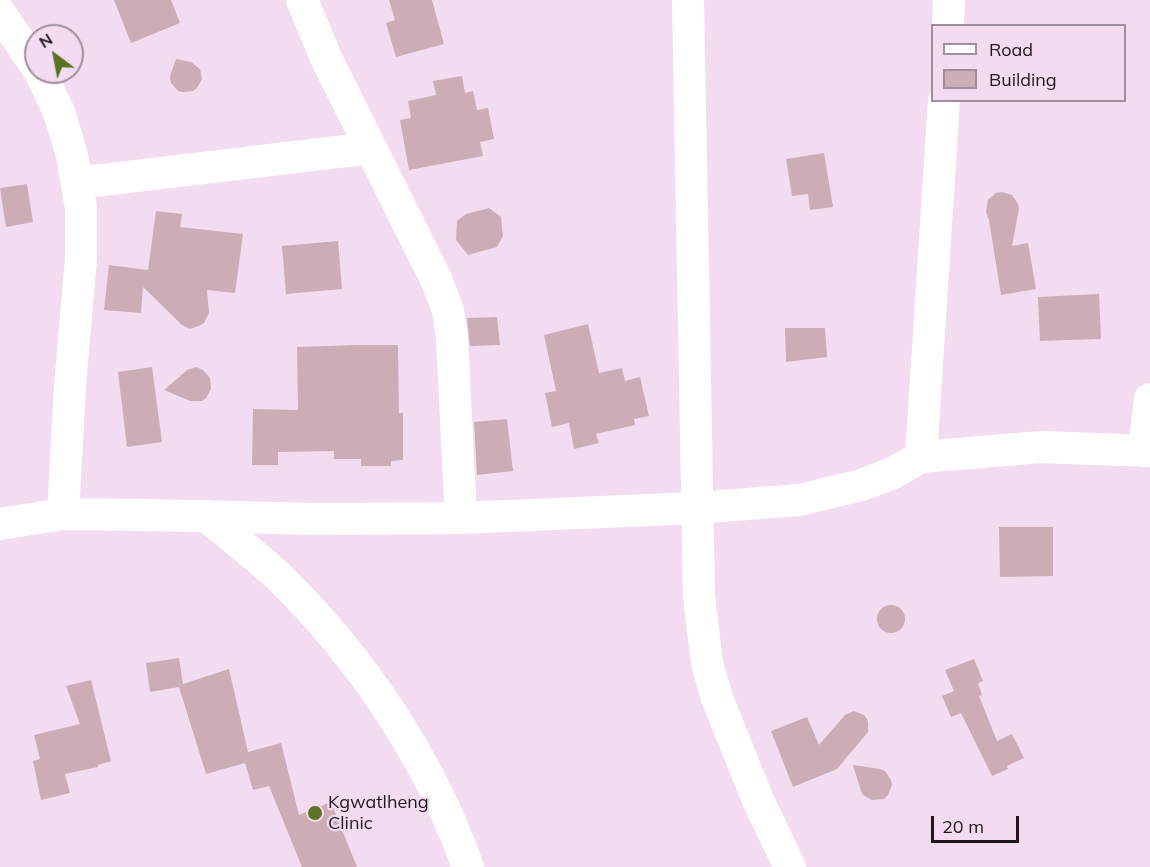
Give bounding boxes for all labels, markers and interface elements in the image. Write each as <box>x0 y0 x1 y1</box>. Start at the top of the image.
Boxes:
north arrow <box>24 24 84 84</box>
legend <box>931 24 1126 102</box>
text: N <box>35 29 56 52</box>
text: Road <box>989 38 1033 61</box>
text: Building <box>989 68 1057 91</box>
place label: Kgwatlheng Clinic <box>328 792 429 834</box>
marker: Kgwatlheng Clinic <box>306 804 324 822</box>
scale bar <box>934 804 1022 842</box>
text: 20 m <box>942 815 984 838</box>

